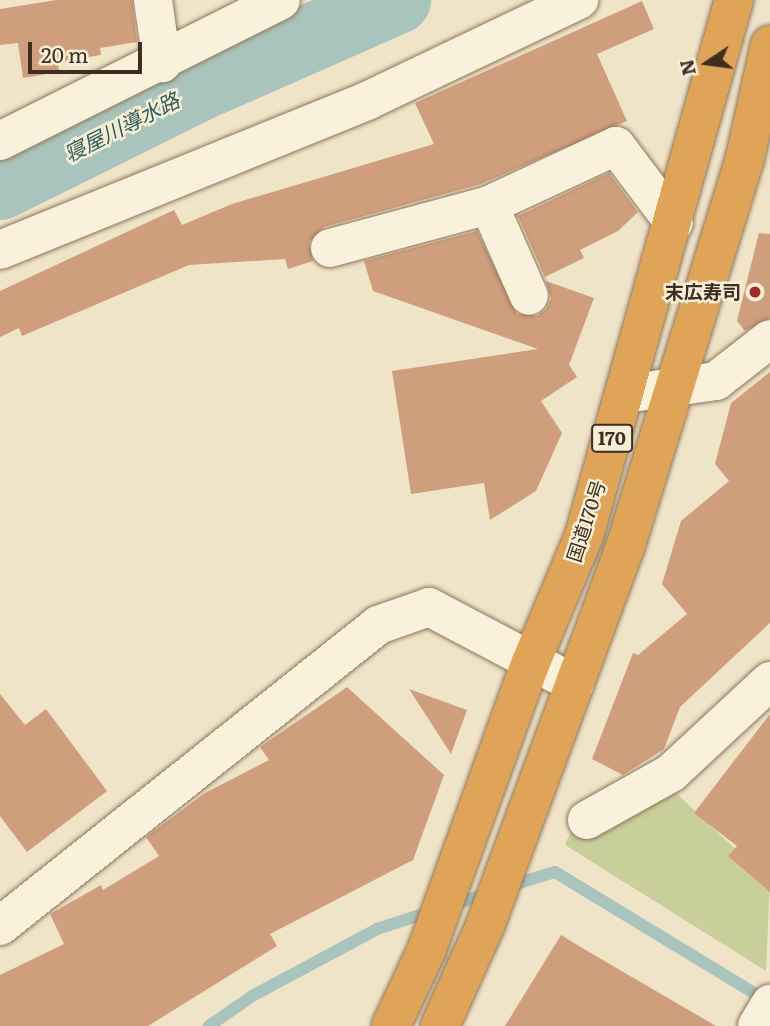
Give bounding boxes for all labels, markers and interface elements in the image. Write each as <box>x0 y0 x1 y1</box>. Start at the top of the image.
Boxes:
scale bar <box>32 28 145 72</box>
north arrow <box>672 28 742 98</box>
text: 20 m <box>41 38 88 69</box>
text: N <box>671 57 702 79</box>
water label: 寝屋川導水路 <box>59 86 183 166</box>
place label: 末広寿司 <box>665 281 741 303</box>
marker: 末広寿司 <box>747 284 763 300</box>
road number: 170 <box>591 424 633 452</box>
street label: 国道170号 <box>562 477 610 565</box>

